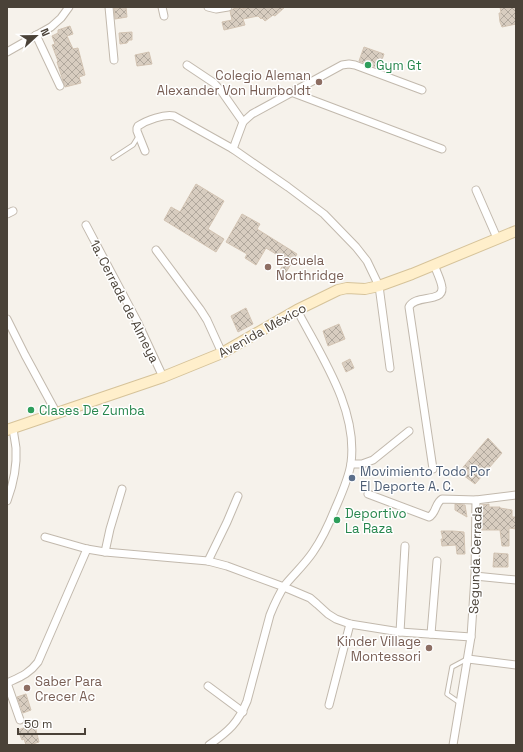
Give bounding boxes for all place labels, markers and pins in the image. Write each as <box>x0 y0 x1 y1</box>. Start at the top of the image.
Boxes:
place label: Gym Gt <box>376 57 422 74</box>
marker: Gym Gt <box>363 60 373 70</box>
place label: Colegio Aleman Alexander Von Humboldt <box>157 67 311 99</box>
marker: Colegio Aleman Alexander Von Humboldt <box>314 77 324 87</box>
place label: Escuela Northridge <box>276 252 344 284</box>
marker: Escuela Northridge <box>263 262 273 272</box>
place label: Clases De Zumba <box>39 402 145 419</box>
marker: Clases De Zumba <box>26 405 36 415</box>
place label: Movimiento Todo Por El Deporte A. C. <box>360 463 491 495</box>
marker: Movimiento Todo Por El Deporte A. C. <box>347 473 357 483</box>
place label: Deportivo La Raza <box>345 505 407 537</box>
marker: Deportivo La Raza <box>332 515 342 525</box>
place label: Kinder Village Montessori <box>337 633 421 665</box>
marker: Kinder Village Montessori <box>424 643 434 653</box>
place label: Saber Para Crecer Ac <box>35 673 103 705</box>
marker: Saber Para Crecer Ac <box>22 683 32 693</box>

